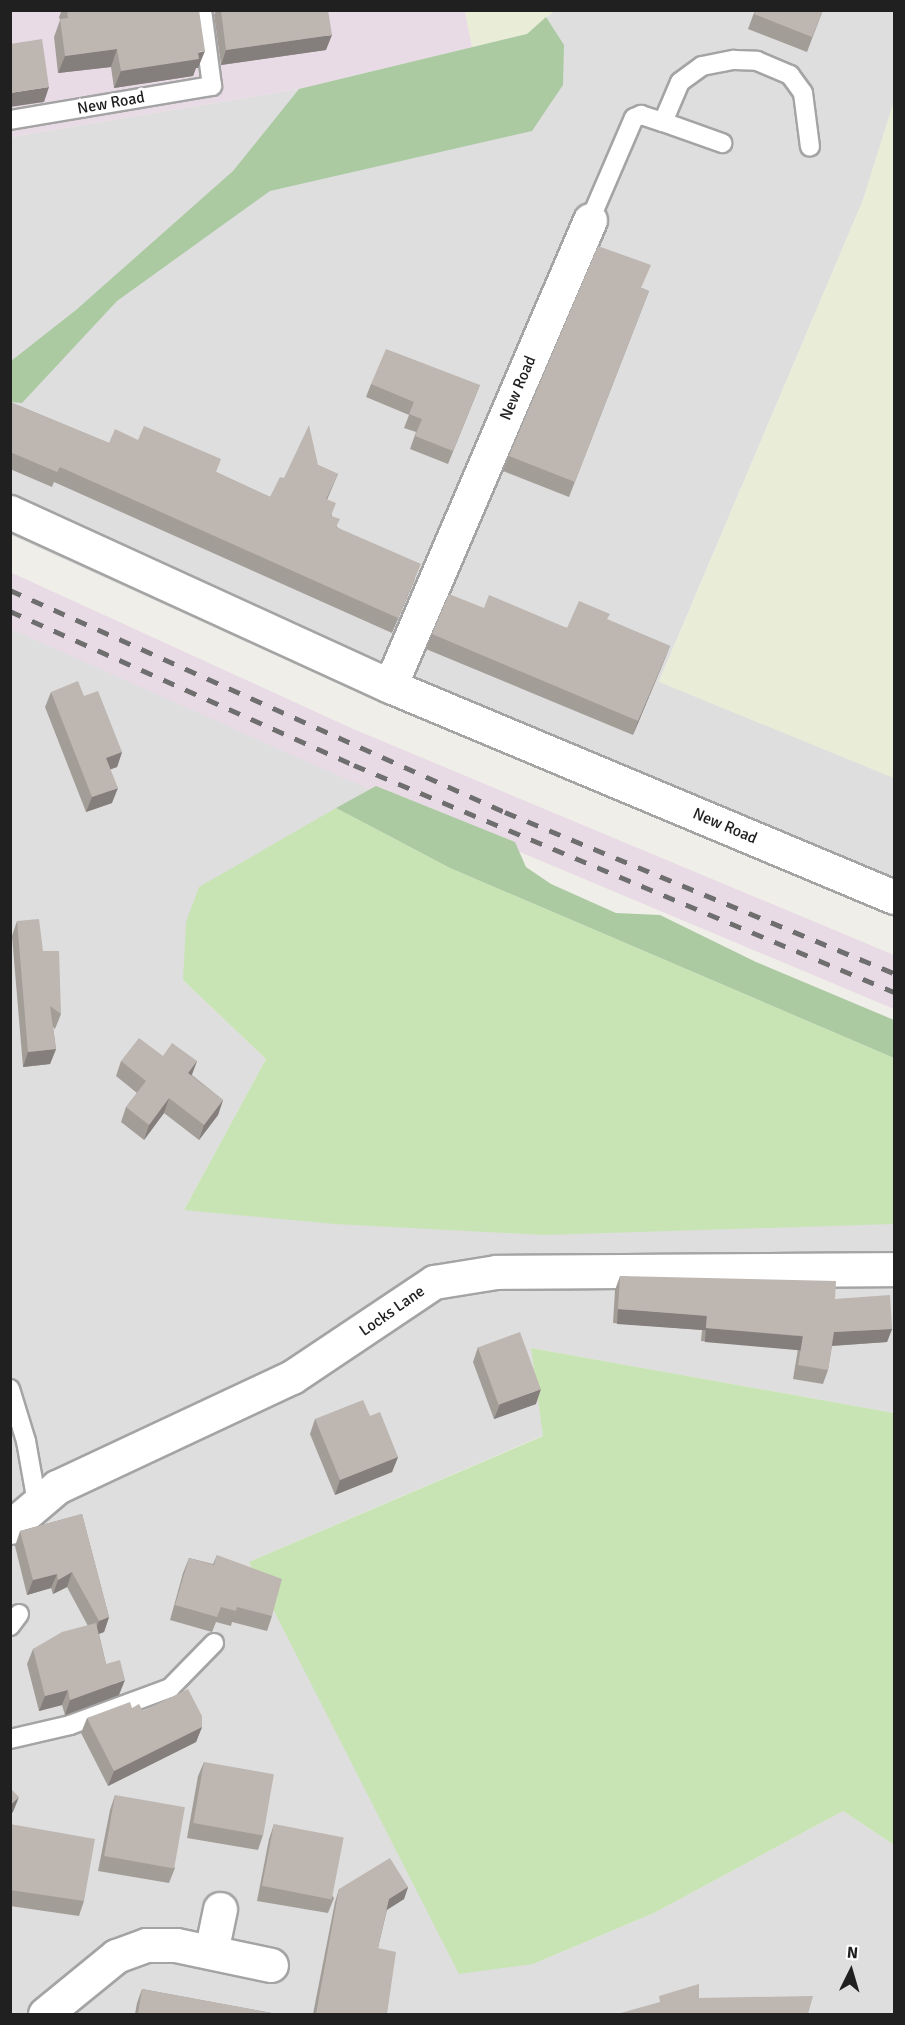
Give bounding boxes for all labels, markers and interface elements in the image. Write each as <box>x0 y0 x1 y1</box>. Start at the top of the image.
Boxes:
street label: New Road <box>76 88 146 118</box>
street label: New Road <box>496 353 540 423</box>
street label: New Road <box>690 804 760 848</box>
street label: Locks Lane <box>356 1282 428 1340</box>
north arrow <box>821 1941 881 2001</box>
text: N <box>846 1943 859 1964</box>

